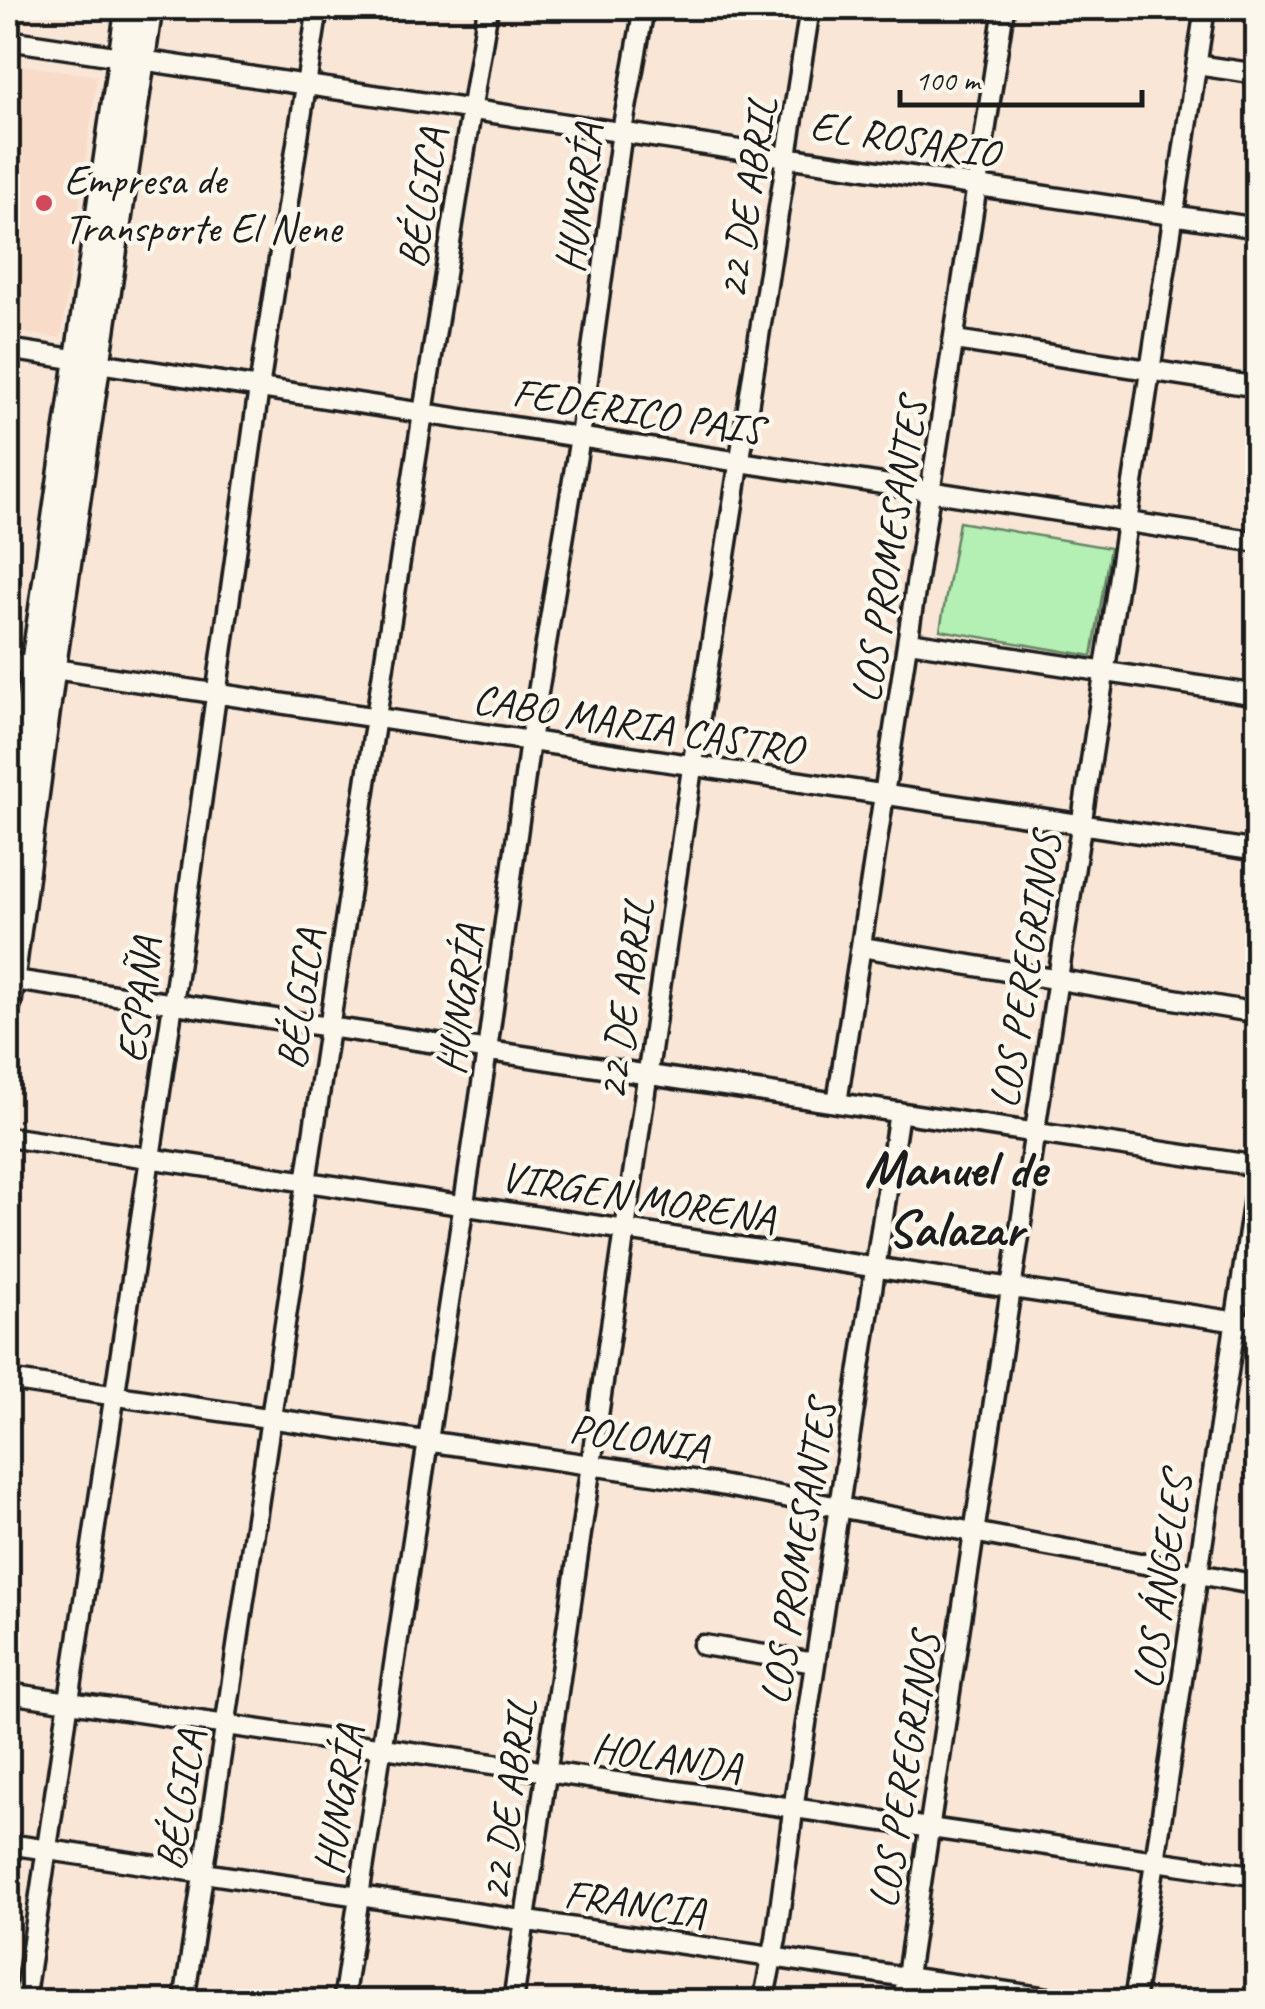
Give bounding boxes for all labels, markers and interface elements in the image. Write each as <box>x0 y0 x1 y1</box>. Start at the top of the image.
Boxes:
scale bar <box>900 45 1142 107</box>
text: 100 m <box>915 61 982 99</box>
street label: 22 DE ABRIL <box>705 93 790 302</box>
street label: EL ROSARIO <box>807 98 1007 181</box>
street label: HUNGRÍA <box>543 119 616 276</box>
street label: BÉLGICA <box>385 124 460 272</box>
place label: Empresa de Transporte El Nene <box>64 154 344 255</box>
marker: Empresa de Transporte El Nene <box>33 192 55 214</box>
street label: FEDERICO PAIS <box>509 366 772 458</box>
street label: LOS PROMESANTES <box>839 389 941 706</box>
street label: CABO MARIA CASTRO <box>470 672 810 777</box>
street label: LOS PEREGRINOS <box>978 824 1074 1111</box>
street label: 22 DE ABRIL <box>585 894 666 1103</box>
street label: HUNGRÍA <box>424 921 497 1078</box>
street label: BÉLGICA <box>264 925 337 1072</box>
street label: ESPAÑA <box>105 933 175 1066</box>
district label: Manuel de Salazar <box>864 1136 1050 1262</box>
street label: VIRGEN MORENA <box>497 1150 779 1245</box>
street label: LOS PROMESANTES <box>748 1391 850 1708</box>
street label: POLONIA <box>566 1401 713 1476</box>
street label: LOS ÁNGELES <box>1121 1463 1205 1692</box>
street label: LOS PEREGRINOS <box>857 1624 953 1911</box>
street label: 22 DE ABRIL <box>468 1695 549 1904</box>
street label: HUNGRÍA <box>302 1721 378 1878</box>
street label: HOLANDA <box>589 1721 746 1794</box>
street label: BÉLGICA <box>143 1726 218 1874</box>
street label: FRANCIA <box>561 1867 710 1940</box>

